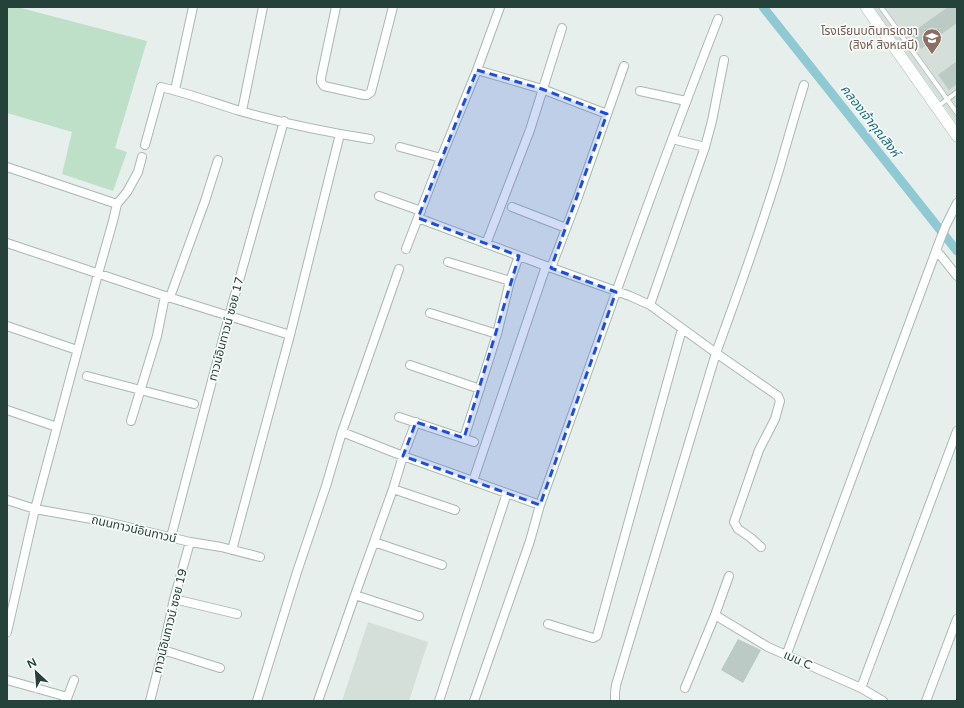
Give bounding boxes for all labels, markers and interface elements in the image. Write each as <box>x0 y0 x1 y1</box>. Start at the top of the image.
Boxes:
place label: โรงเรียนบดินทรเดชา (สิงห์ สิงหเสนี) <box>821 24 918 52</box>
school or university icon: โรงเรียนบดินทรเดชา (สิงห์ สิงหเสนี) <box>921 27 943 55</box>
water label: คลองเจ้าคุณสิงห์ <box>837 82 905 163</box>
street label: ทาวน์อินทาวน์ ซอย 17 <box>205 275 247 383</box>
street label: ถนนทาวน์อินทาวน์ <box>90 512 178 546</box>
street label: ทาวน์อินทาวน์ ซอย 19 <box>150 567 190 675</box>
street label: เมน C <box>782 648 814 672</box>
north arrow <box>16 652 56 692</box>
text: N <box>25 656 39 671</box>

